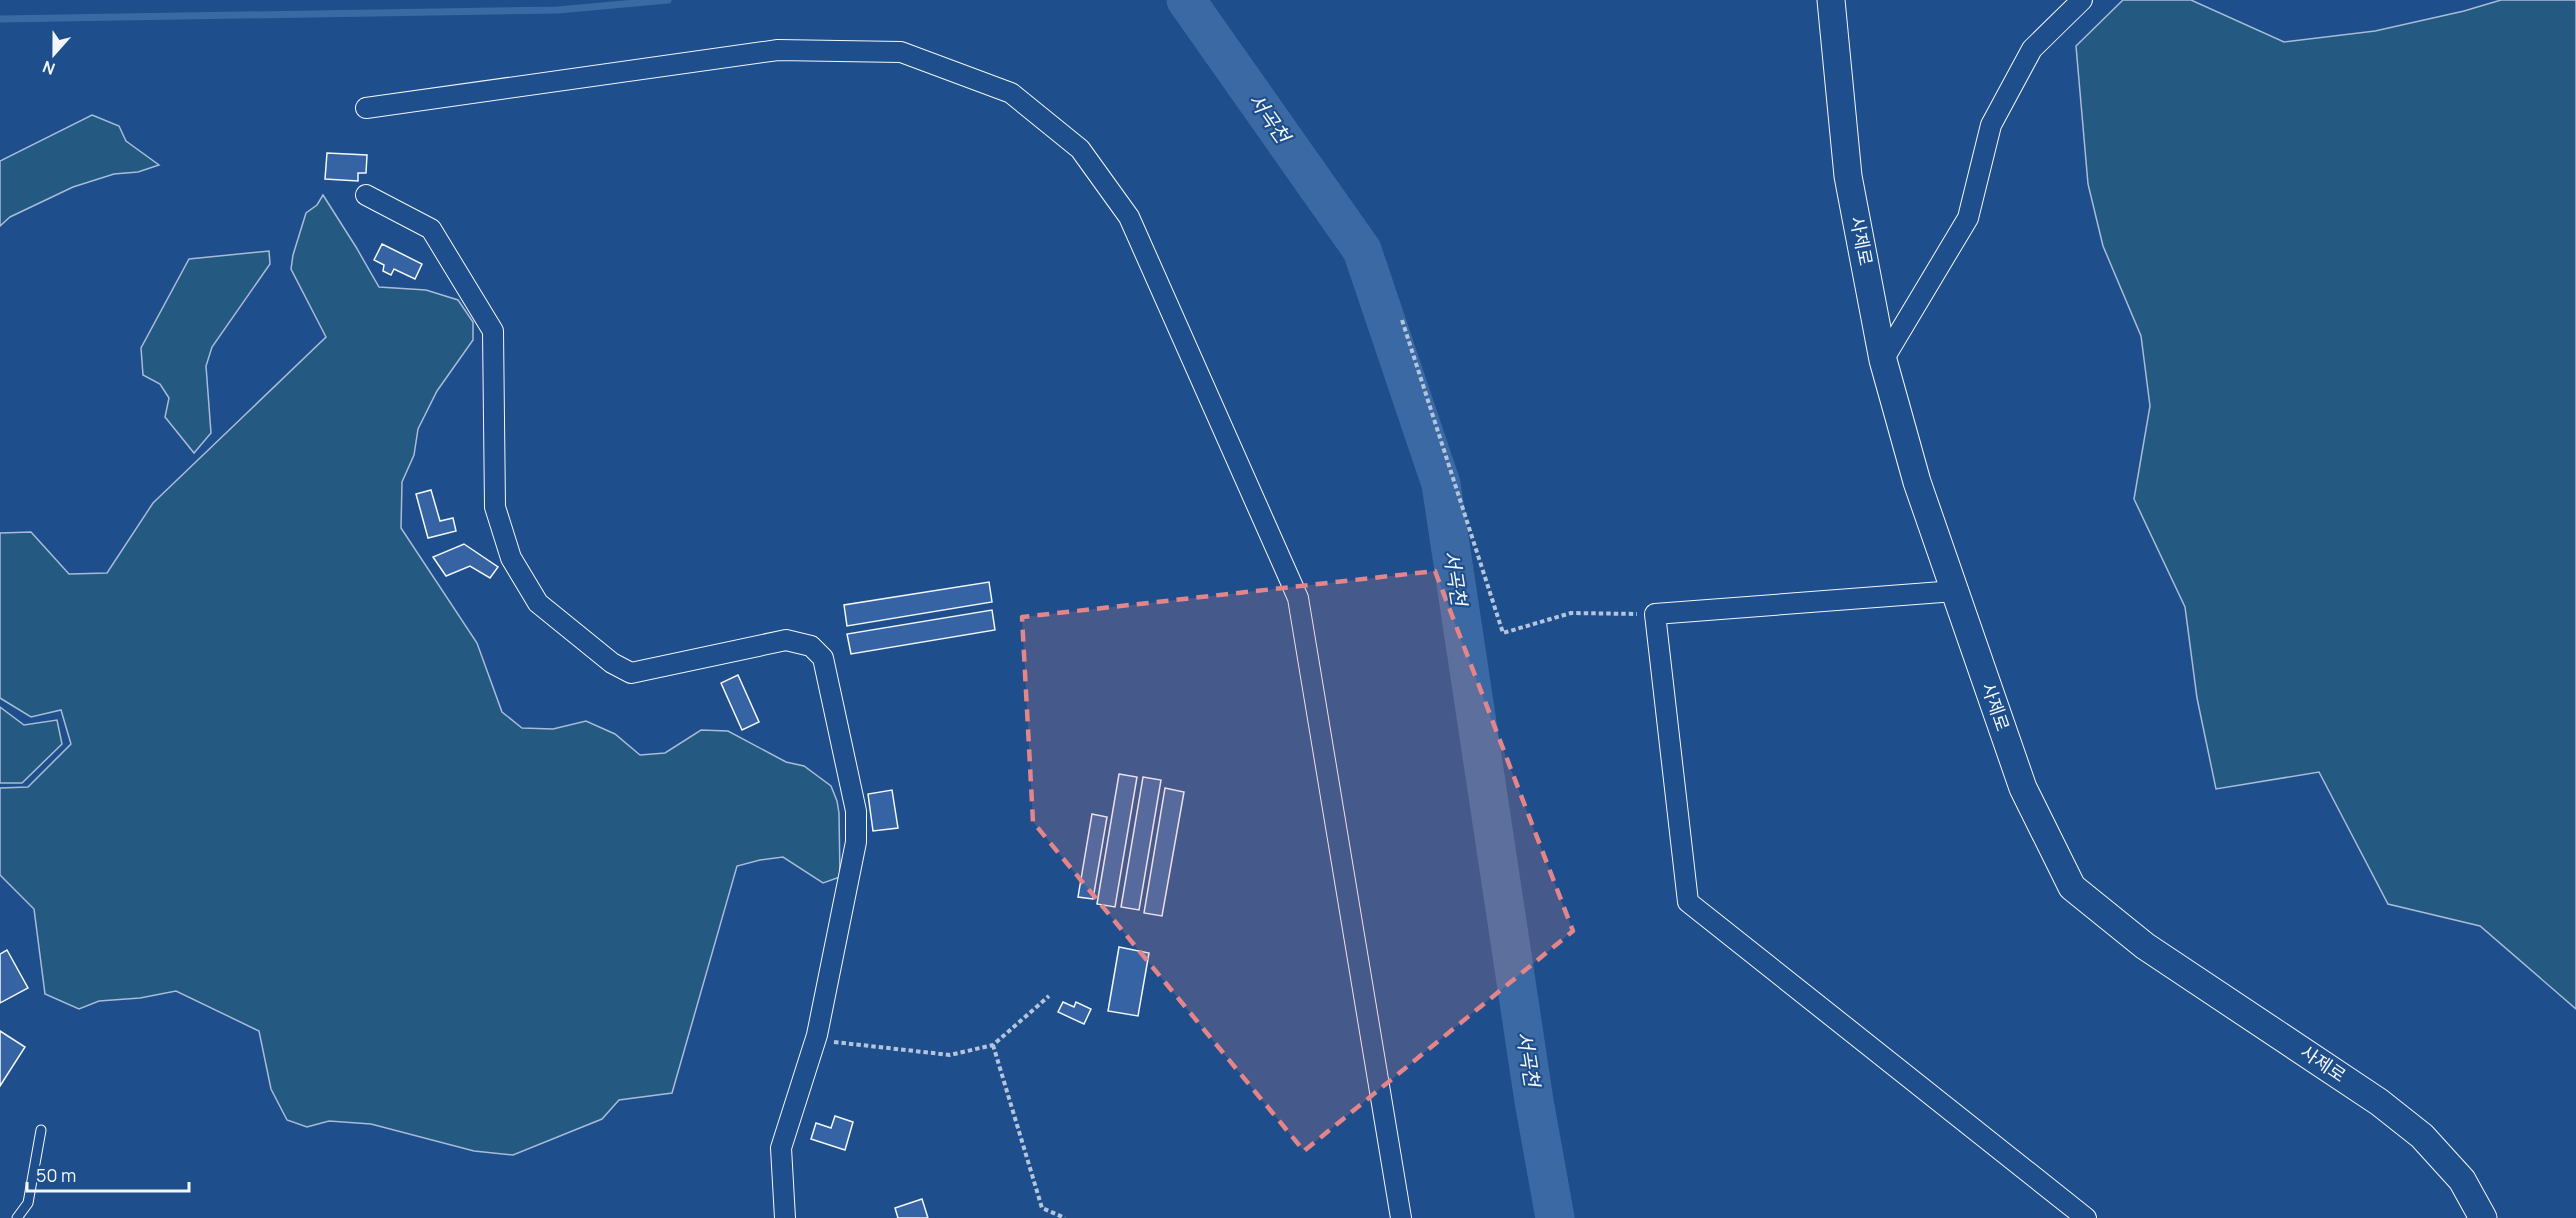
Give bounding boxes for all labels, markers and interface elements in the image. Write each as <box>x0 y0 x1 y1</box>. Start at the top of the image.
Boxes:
north arrow <box>24 24 84 84</box>
text: N <box>39 56 58 80</box>
water label: 서곡천 <box>1243 87 1298 150</box>
street label: 사제로 <box>1845 214 1879 267</box>
water label: 서곡천 <box>1438 549 1474 610</box>
street label: 사제로 <box>1977 679 2015 734</box>
water label: 서곡천 <box>1511 1030 1547 1091</box>
street label: 사제로 <box>2296 1039 2351 1087</box>
scale bar <box>27 1155 189 1193</box>
text: 50 m <box>36 1163 76 1187</box>

